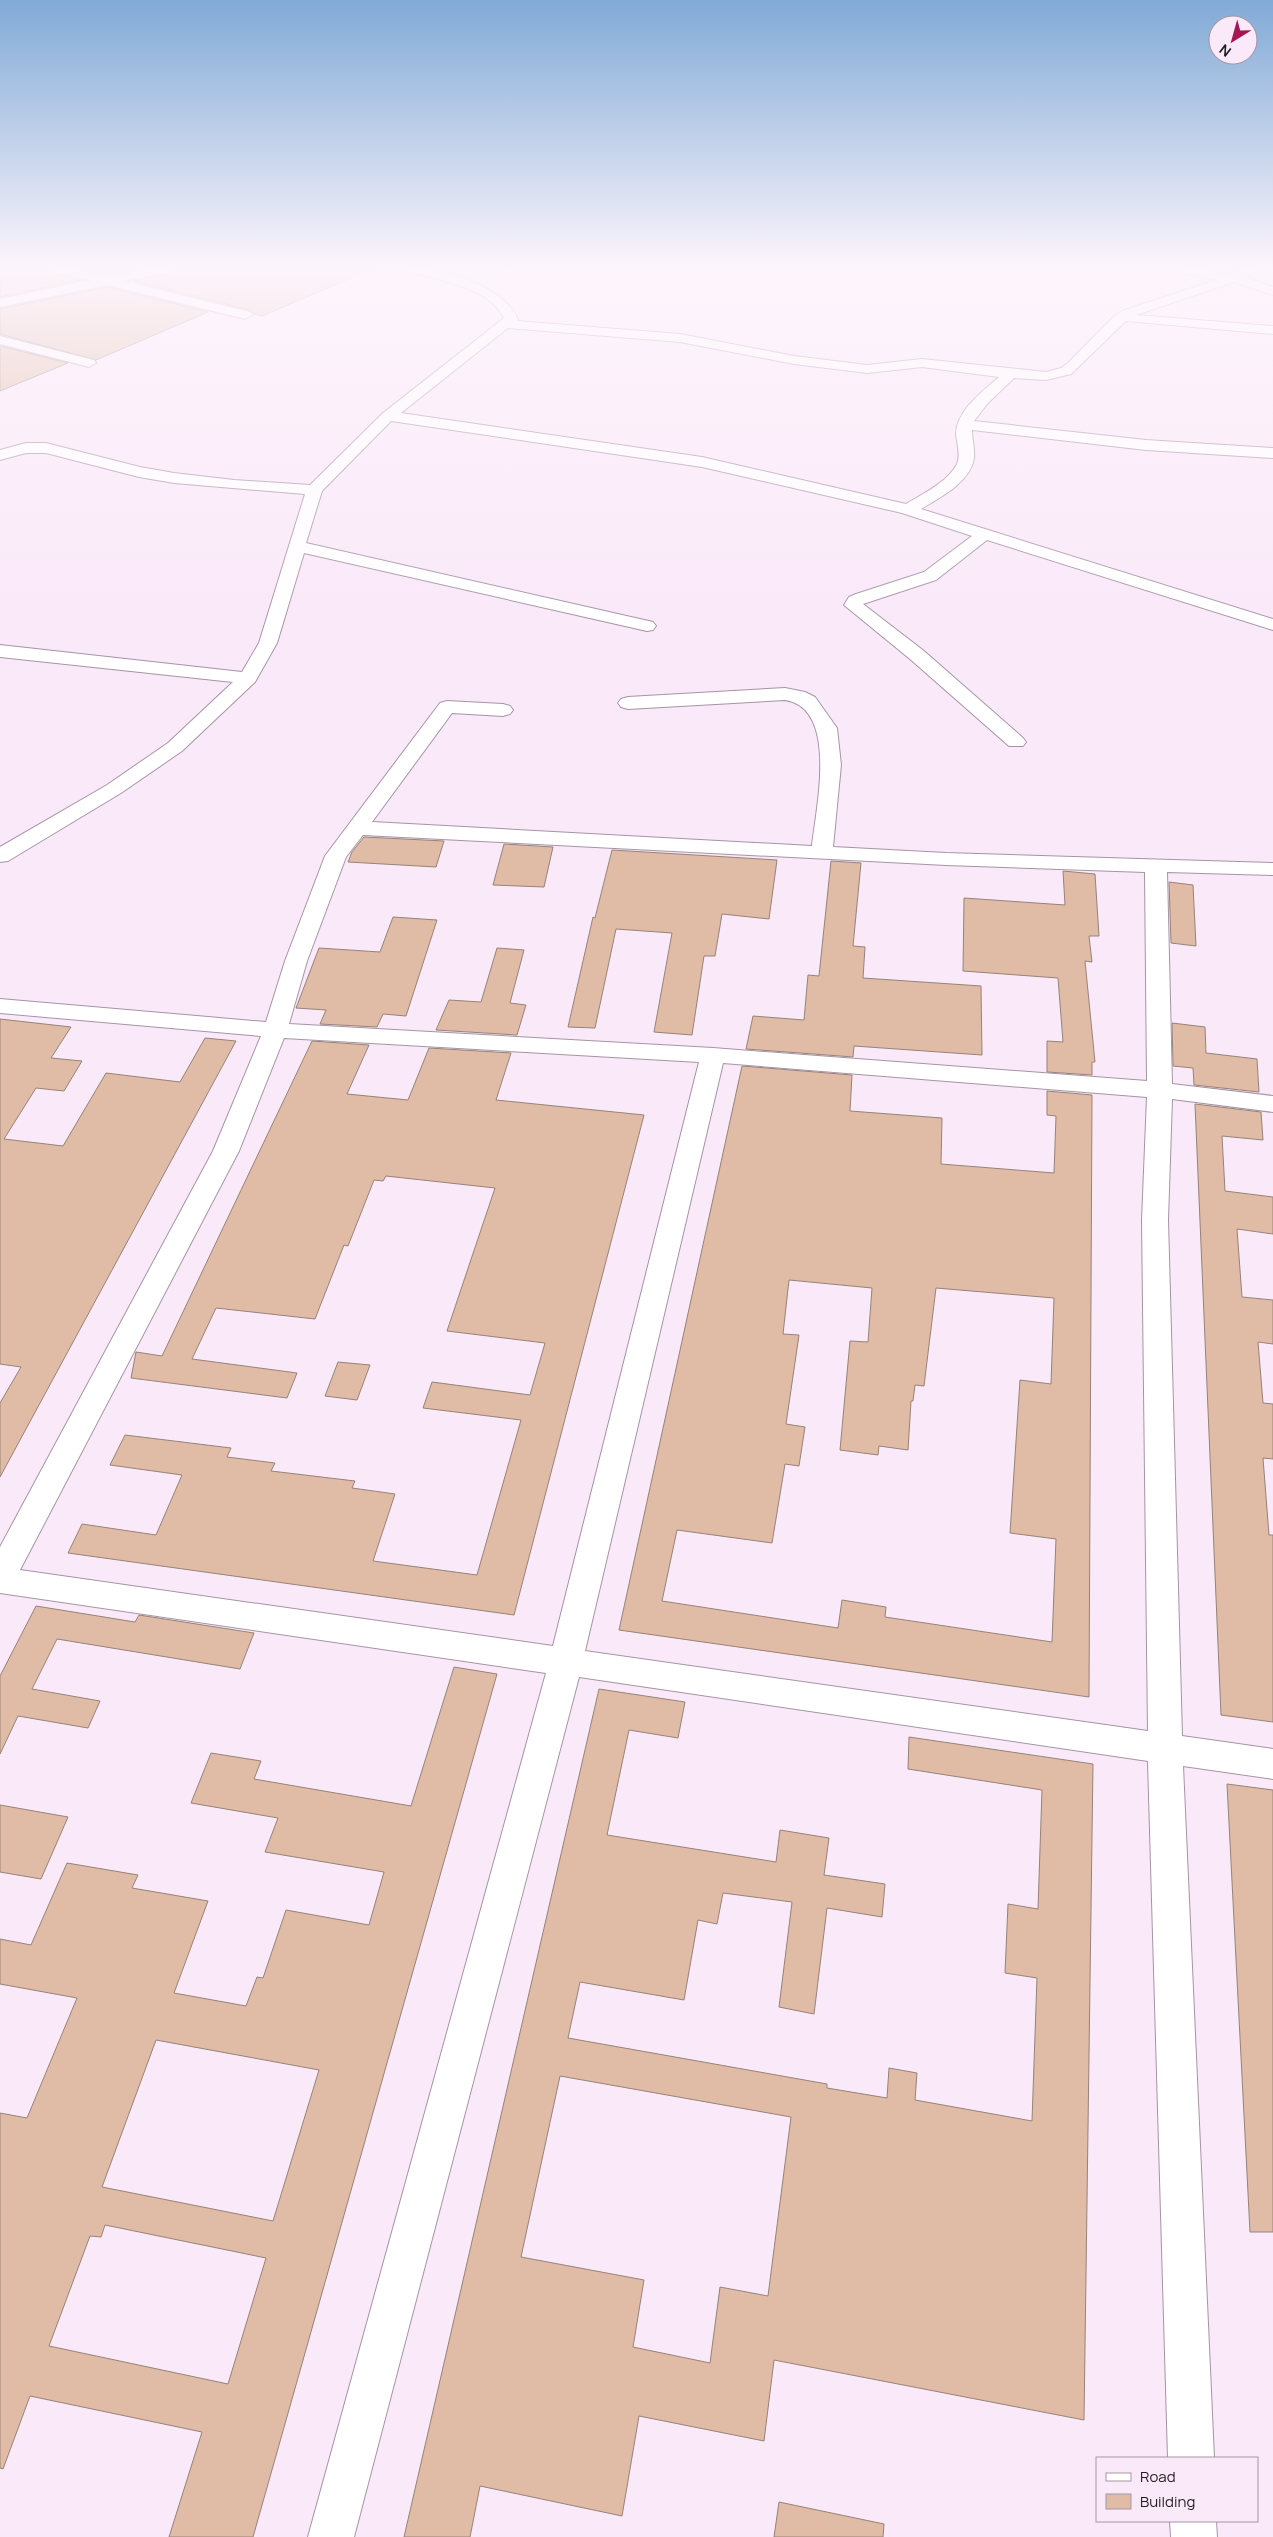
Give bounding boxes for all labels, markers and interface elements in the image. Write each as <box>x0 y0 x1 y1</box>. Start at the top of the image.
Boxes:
north arrow <box>1208 15 1258 65</box>
text: N <box>1215 40 1235 61</box>
legend <box>1096 2457 1258 2522</box>
text: Road <box>1140 2466 1176 2487</box>
text: Building <box>1140 2491 1195 2512</box>

